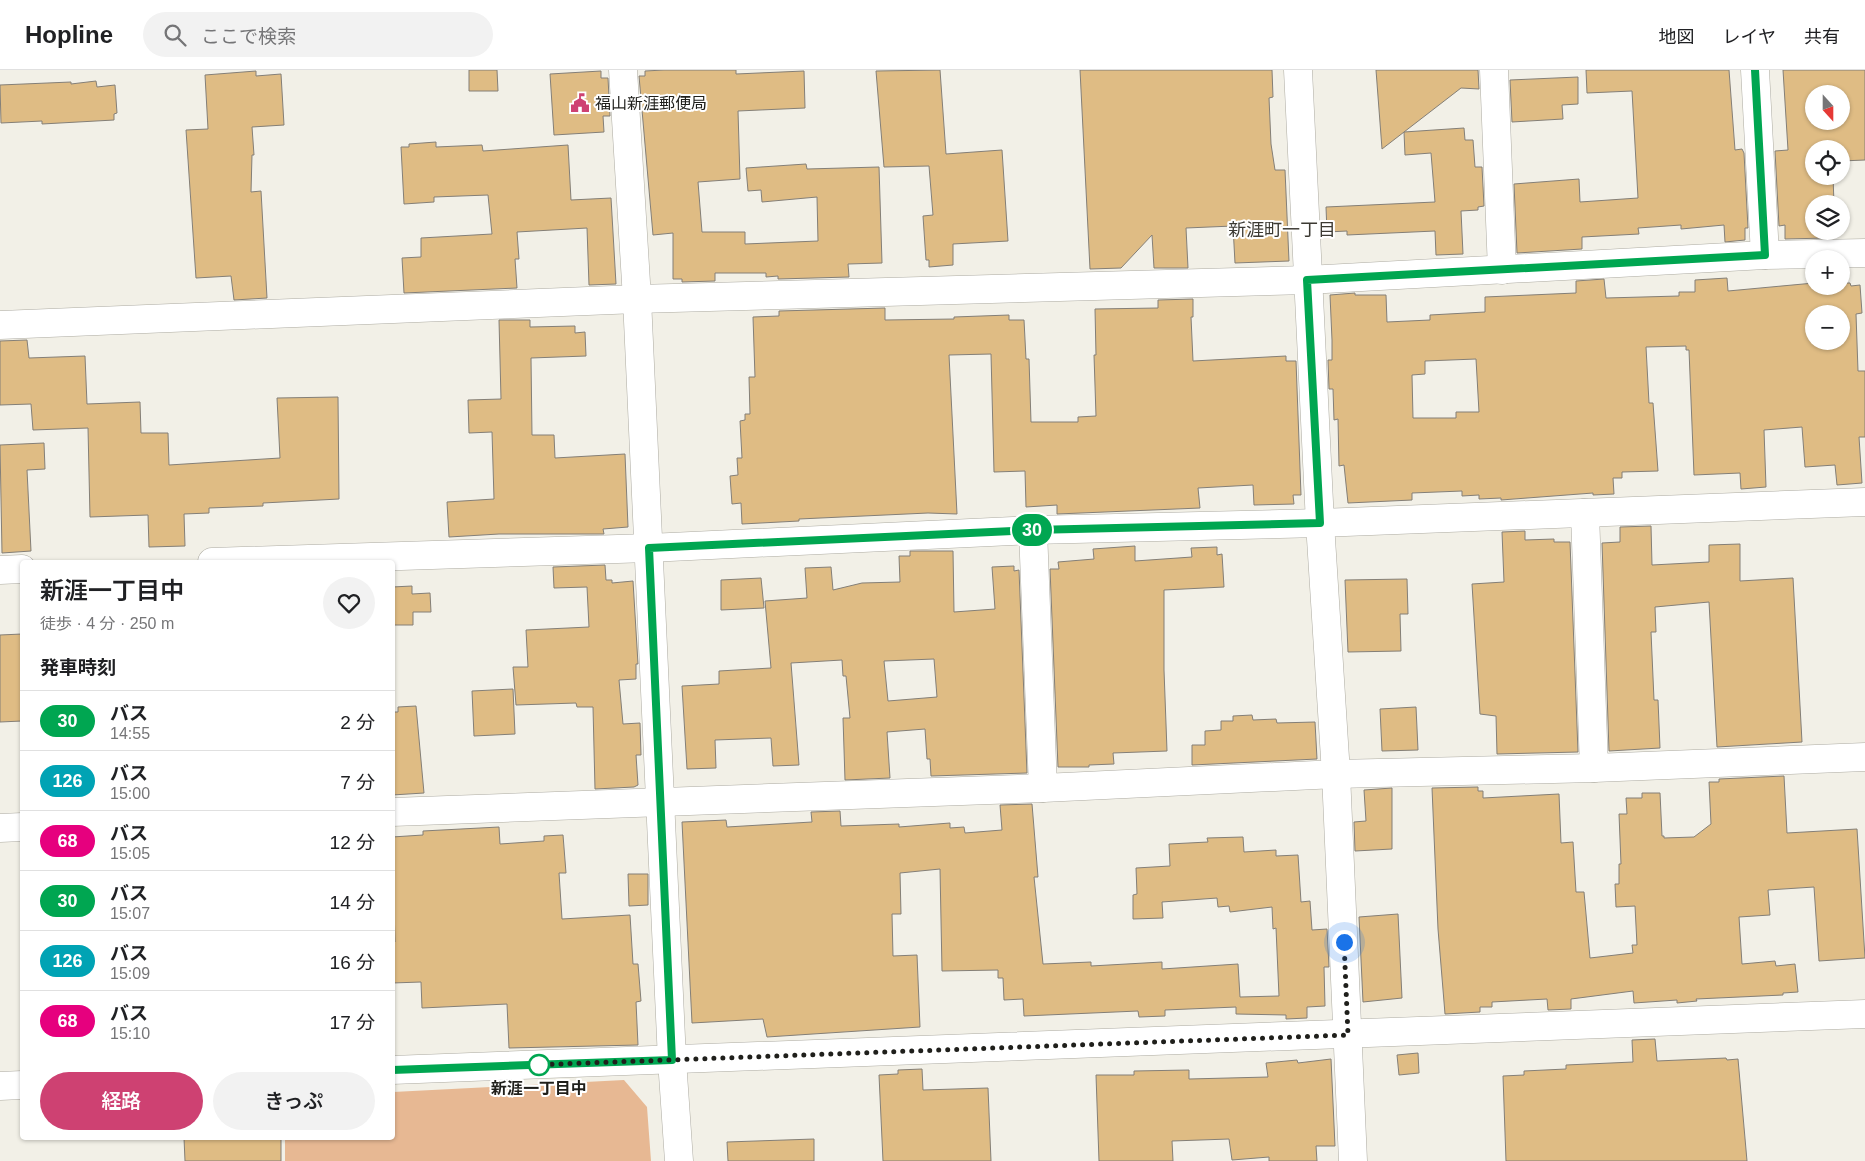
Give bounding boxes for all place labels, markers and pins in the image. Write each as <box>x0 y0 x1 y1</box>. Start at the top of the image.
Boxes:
public building icon: 福山新涯郵便局 <box>569 92 591 114</box>
place label: 福山新涯郵便局 <box>595 95 707 112</box>
marker: 新涯一丁目中 <box>528 1054 550 1076</box>
place label: 新涯一丁目中 <box>491 1080 587 1097</box>

